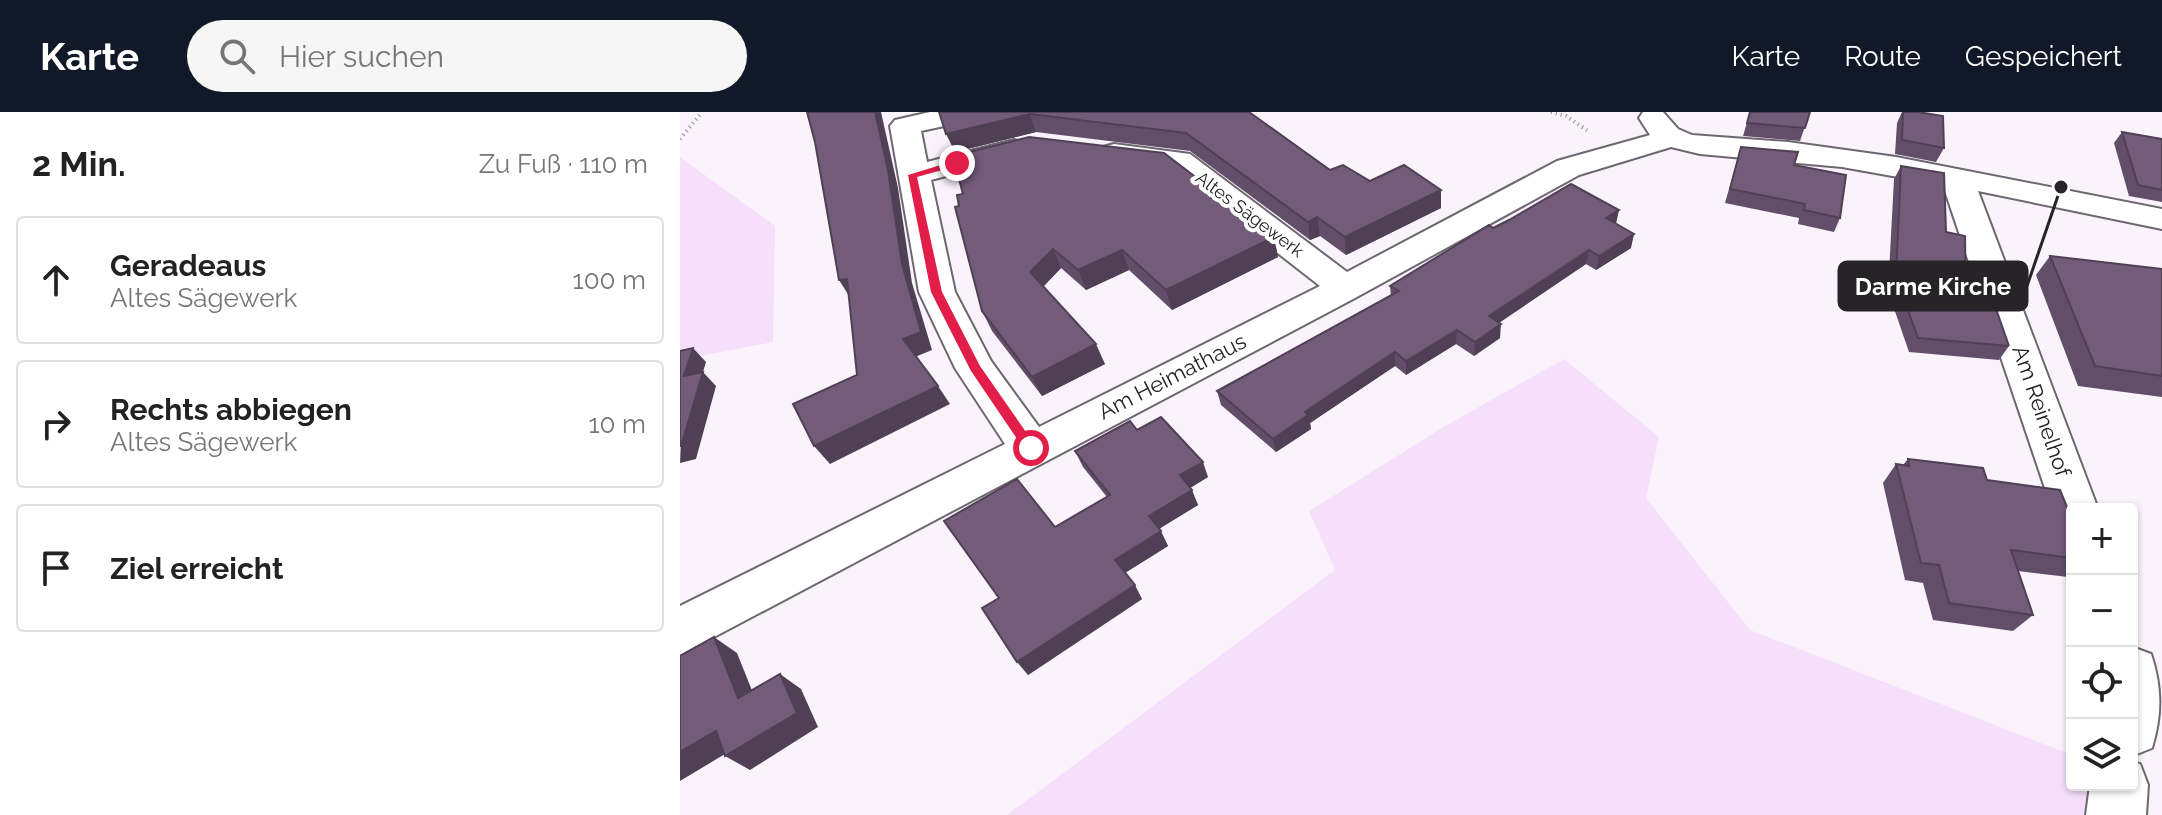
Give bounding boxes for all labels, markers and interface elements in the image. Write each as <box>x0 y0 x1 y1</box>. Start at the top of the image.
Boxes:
search box <box>187 20 747 92</box>
text: Karte <box>40 34 139 79</box>
icon: search <box>215 34 259 78</box>
text: Hier suchen <box>279 39 444 74</box>
text: Karte <box>1731 40 1800 73</box>
text: Route <box>1844 40 1921 73</box>
text: Gespeichert <box>1965 40 2122 73</box>
text: 2 Min. <box>32 144 126 184</box>
route end <box>939 145 975 181</box>
text: Zu Fuß · 110 m <box>479 149 648 179</box>
street label: Altes Sägewerk <box>1192 167 1308 262</box>
text: Geradeaus <box>110 248 266 283</box>
icon: ahead <box>34 258 78 302</box>
callout: Darme Kirche <box>1839 262 2027 310</box>
text: 100 m <box>573 265 646 295</box>
text: Darme Kirche <box>1855 272 2011 301</box>
text: Altes Sägewerk <box>110 283 297 313</box>
street label: Am Heimathaus <box>1094 328 1250 424</box>
street label: Am Reinelhof <box>2007 342 2077 481</box>
text: Rechts abbiegen <box>110 392 352 427</box>
icon: right <box>34 402 78 446</box>
text: 10 m <box>588 409 646 439</box>
text: Altes Sägewerk <box>110 427 297 457</box>
route start <box>1013 430 1049 466</box>
map controls <box>2066 503 2138 791</box>
button: + <box>2066 503 2138 575</box>
icon: arrive <box>34 546 78 590</box>
text: Ziel erreicht <box>110 551 283 586</box>
button: − <box>2066 575 2138 647</box>
button: locate <box>2066 647 2138 719</box>
button: layers <box>2066 719 2138 791</box>

